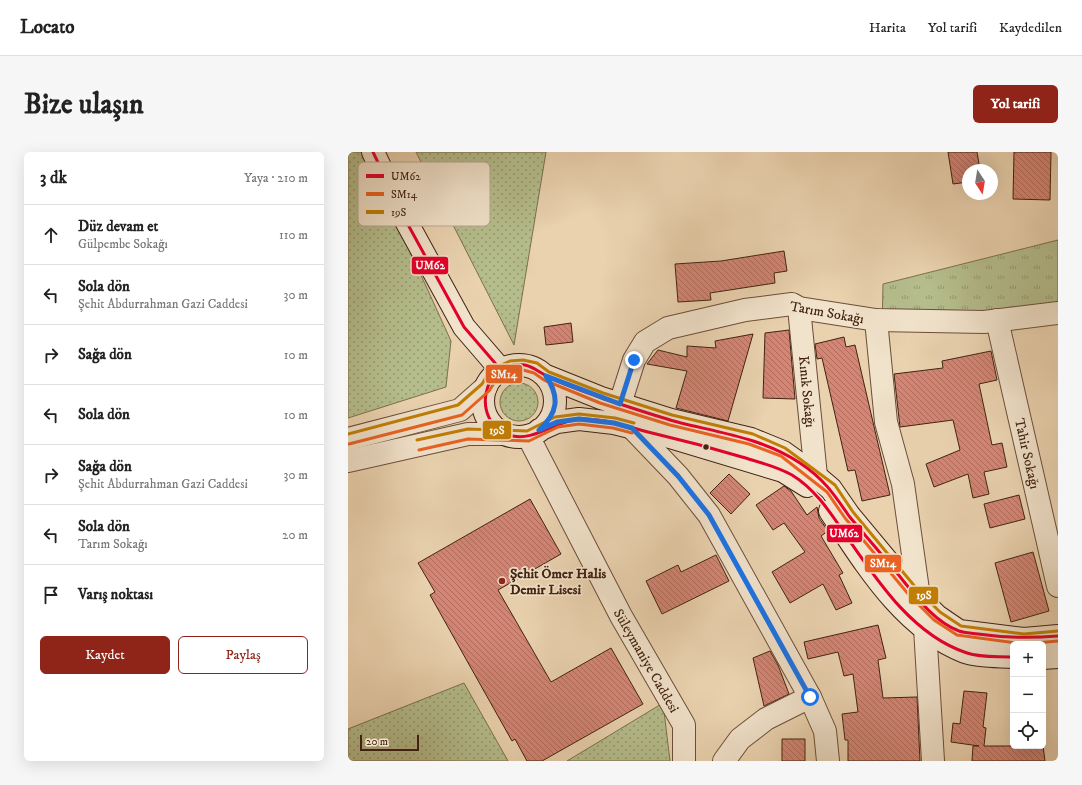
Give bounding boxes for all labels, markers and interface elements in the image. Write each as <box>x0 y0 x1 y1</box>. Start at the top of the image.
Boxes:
text: Locato <box>20 16 75 39</box>
text: Harita <box>869 19 906 37</box>
text: Yol tarifi <box>928 19 977 37</box>
text: Kaydedilen <box>999 19 1062 37</box>
button: Yol tarifi <box>973 85 1058 123</box>
text: Bize ulaşın <box>24 87 144 122</box>
legend <box>358 162 490 226</box>
north arrow <box>962 164 998 200</box>
text: 3 dk <box>40 167 67 189</box>
text: Yaya · 210 m <box>244 170 308 186</box>
text: UM62 <box>391 170 421 184</box>
text: SM14 <box>391 188 418 202</box>
text: 19S <box>391 206 406 220</box>
text: Düz devam et <box>78 217 158 236</box>
icon: ahead <box>40 224 62 246</box>
text: 110 m <box>279 227 308 243</box>
text: Gülpembe Sokağı <box>78 236 168 252</box>
line badge: UM62 <box>411 256 449 275</box>
text: UM62 <box>415 259 445 273</box>
text: Sola dön <box>78 277 130 296</box>
icon: left <box>40 284 62 306</box>
text: 30 m <box>284 287 308 303</box>
text: Şehit Abdurrahman Gazi Caddesi <box>78 296 248 312</box>
street label: Tarım Sokağı <box>788 298 866 328</box>
icon: right <box>40 344 62 366</box>
text: Sağa dön <box>78 345 132 364</box>
text: 10 m <box>284 347 308 363</box>
route end <box>625 351 643 369</box>
street label: Kınık Sokağı <box>794 355 819 429</box>
line badge: SM14 <box>485 364 523 384</box>
text: SM14 <box>491 368 518 382</box>
icon: left <box>40 404 62 426</box>
text: Sola dön <box>78 405 130 424</box>
text: 10 m <box>284 407 308 423</box>
street label: Tahir Sokağı <box>1010 417 1044 491</box>
line badge: 19S <box>482 420 512 440</box>
text: 19S <box>489 424 505 438</box>
unlabelled marker <box>701 442 711 452</box>
text: Sağa dön <box>78 457 132 476</box>
icon: right <box>40 464 62 486</box>
text: 30 m <box>284 467 308 483</box>
text: Şehit Abdurrahman Gazi Caddesi <box>78 476 248 492</box>
text: Sola dön <box>78 517 130 536</box>
icon: left <box>40 524 62 546</box>
line badge: UM62 <box>826 524 863 543</box>
text: 20 m <box>282 527 308 543</box>
text: UM62 <box>829 527 859 541</box>
text: Tarım Sokağı <box>78 536 148 552</box>
line badge: SM14 <box>864 554 902 573</box>
text: SM14 <box>870 557 897 571</box>
place label: Şehit Ömer Halis Demir Lisesi <box>510 565 606 599</box>
marker: Şehit Ömer Halis Demir Lisesi <box>497 576 507 586</box>
icon: arrive <box>40 584 62 606</box>
text: Varış noktası <box>78 585 153 604</box>
line badge: 19S <box>908 586 939 605</box>
text: 19S <box>916 589 932 603</box>
street label: Süleymaniye Caddesi <box>609 606 683 716</box>
button: Kaydet <box>40 636 170 674</box>
button: Paylaş <box>178 636 308 674</box>
map controls <box>1010 641 1046 749</box>
button: + <box>1010 641 1046 677</box>
button: − <box>1010 677 1046 713</box>
route start <box>801 688 819 706</box>
button: locate <box>1010 713 1046 749</box>
scale bar <box>360 733 419 752</box>
text: 20 m <box>366 735 388 749</box>

